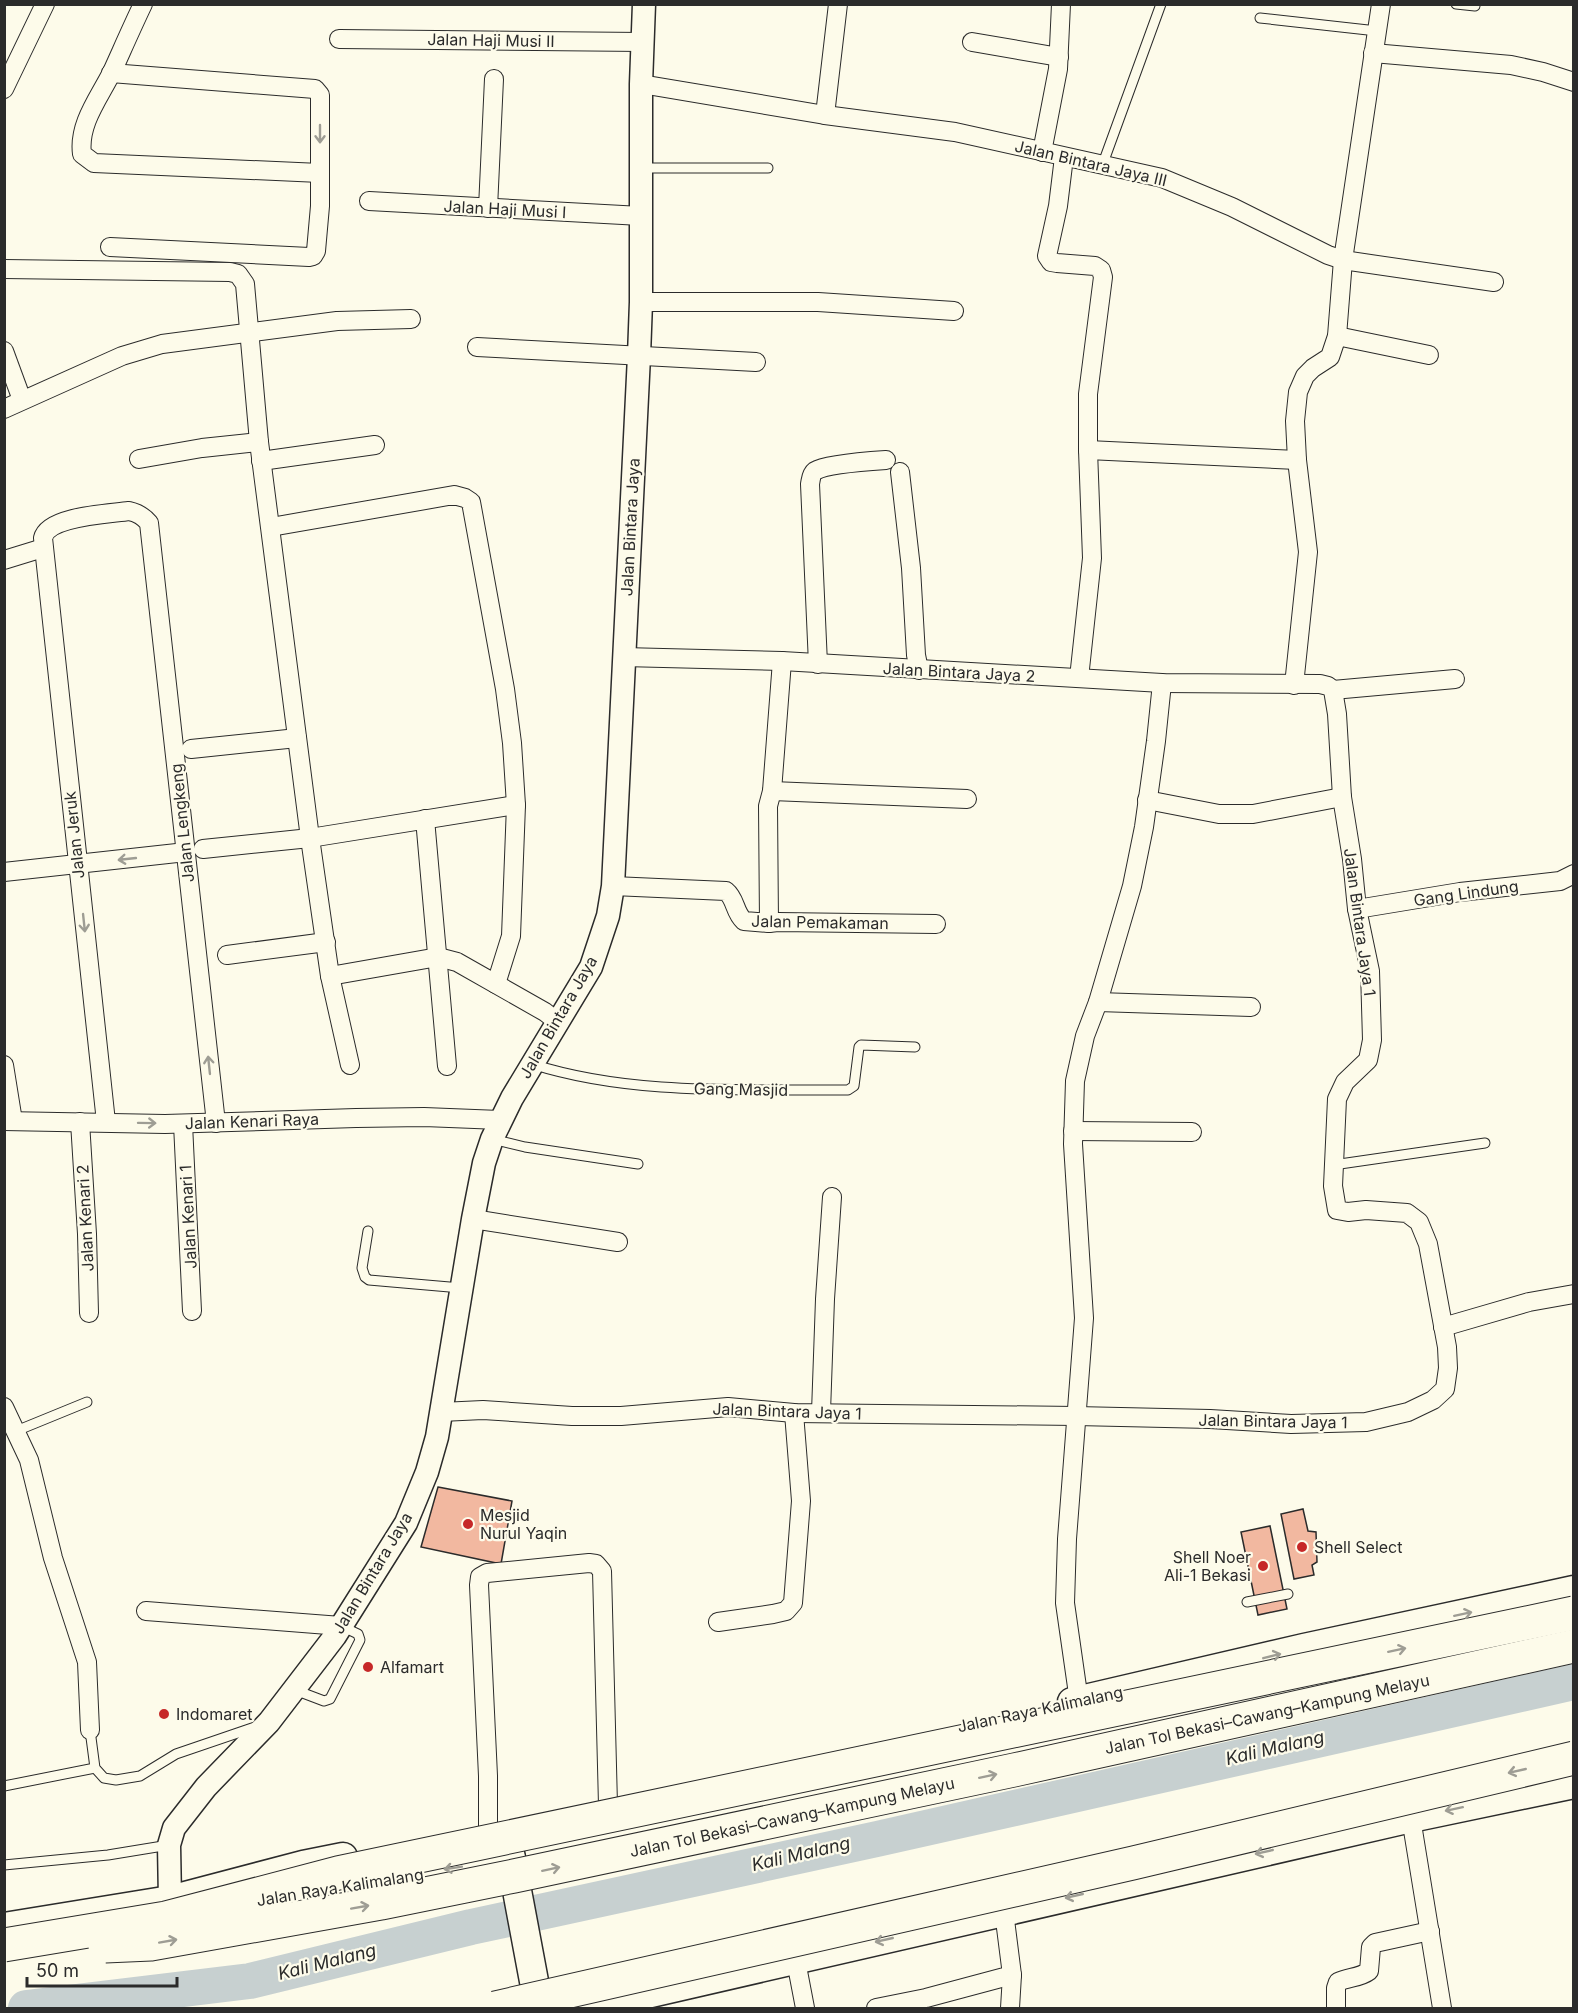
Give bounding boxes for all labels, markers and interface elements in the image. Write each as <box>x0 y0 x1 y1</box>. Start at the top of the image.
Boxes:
street label: Jalan Haji Musi II <box>427 29 555 51</box>
one-way arrow <box>314 123 326 143</box>
street label: Jalan Bintara Jaya III <box>1013 136 1169 190</box>
street label: Jalan Haji Musi I <box>443 196 567 222</box>
street label: Jalan Bintara Jaya <box>616 457 644 597</box>
street label: Jalan Bintara Jaya 2 <box>882 658 1036 686</box>
street label: Jalan Lengkeng <box>166 762 198 884</box>
street label: Jalan Jeruk <box>59 790 89 880</box>
street label: Jalan Bintara Jaya 1 <box>1340 847 1380 997</box>
one-way arrow <box>118 854 138 865</box>
street label: Gang Lindung <box>1412 876 1520 910</box>
street label: Jalan Pemakaman <box>751 911 889 933</box>
one-way arrow <box>79 912 90 932</box>
street label: Jalan Bintara Jaya <box>515 952 601 1082</box>
one-way arrow <box>204 1055 215 1075</box>
street label: Gang Masjid <box>694 1078 788 1100</box>
street label: Jalan Kenari Raya <box>185 1109 319 1133</box>
one-way arrow <box>136 1118 156 1129</box>
street label: Jalan Kenari 2 <box>72 1164 98 1272</box>
street label: Jalan Kenari 1 <box>175 1165 201 1269</box>
street label: Jalan Bintara Jaya 1 <box>712 1398 862 1424</box>
street label: Jalan Bintara Jaya 1 <box>1198 1410 1348 1432</box>
place label: Mesjid Nurul Yaqin <box>480 1505 567 1543</box>
street label: Jalan Bintara Jaya <box>328 1509 416 1637</box>
marker: Mesjid Nurul Yaqin <box>461 1517 475 1531</box>
place label: Shell Select <box>1314 1537 1402 1557</box>
marker: Shell Select <box>1295 1540 1309 1554</box>
place label: Shell Noer Ali-1 Bekasi <box>1164 1547 1251 1585</box>
marker: Shell Noer Ali-1 Bekasi <box>1256 1559 1270 1573</box>
one-way arrow <box>1453 1608 1472 1619</box>
one-way arrow <box>1387 1644 1406 1655</box>
one-way arrow <box>1263 1649 1282 1661</box>
place label: Alfamart <box>380 1657 444 1677</box>
marker: Alfamart <box>361 1660 375 1674</box>
street label: Jalan Tol Bekasi–Cawang–Kampung Melayu <box>1103 1670 1431 1758</box>
street label: Jalan Raya Kalimalang <box>955 1682 1125 1736</box>
place label: Indomaret <box>176 1704 252 1724</box>
marker: Indomaret <box>157 1707 171 1721</box>
water label: Kali Malang <box>1224 1726 1326 1769</box>
one-way arrow <box>1507 1766 1526 1778</box>
one-way arrow <box>978 1770 997 1781</box>
street label: Jalan Tol Bekasi–Cawang–Kampung Melayu <box>628 1773 956 1861</box>
one-way arrow <box>1445 1804 1465 1815</box>
water label: Kali Malang <box>750 1832 852 1875</box>
one-way arrow <box>1255 1846 1274 1858</box>
one-way arrow <box>541 1862 560 1874</box>
one-way arrow <box>443 1863 463 1874</box>
street label: Jalan Raya Kalimalang <box>255 1864 425 1910</box>
one-way arrow <box>1065 1890 1084 1902</box>
one-way arrow <box>349 1901 369 1912</box>
one-way arrow <box>157 1935 177 1946</box>
one-way arrow <box>875 1935 894 1947</box>
water label: Kali Malang <box>276 1939 378 1984</box>
scale bar <box>27 1950 177 1988</box>
text: 50 m <box>36 1960 79 1981</box>

